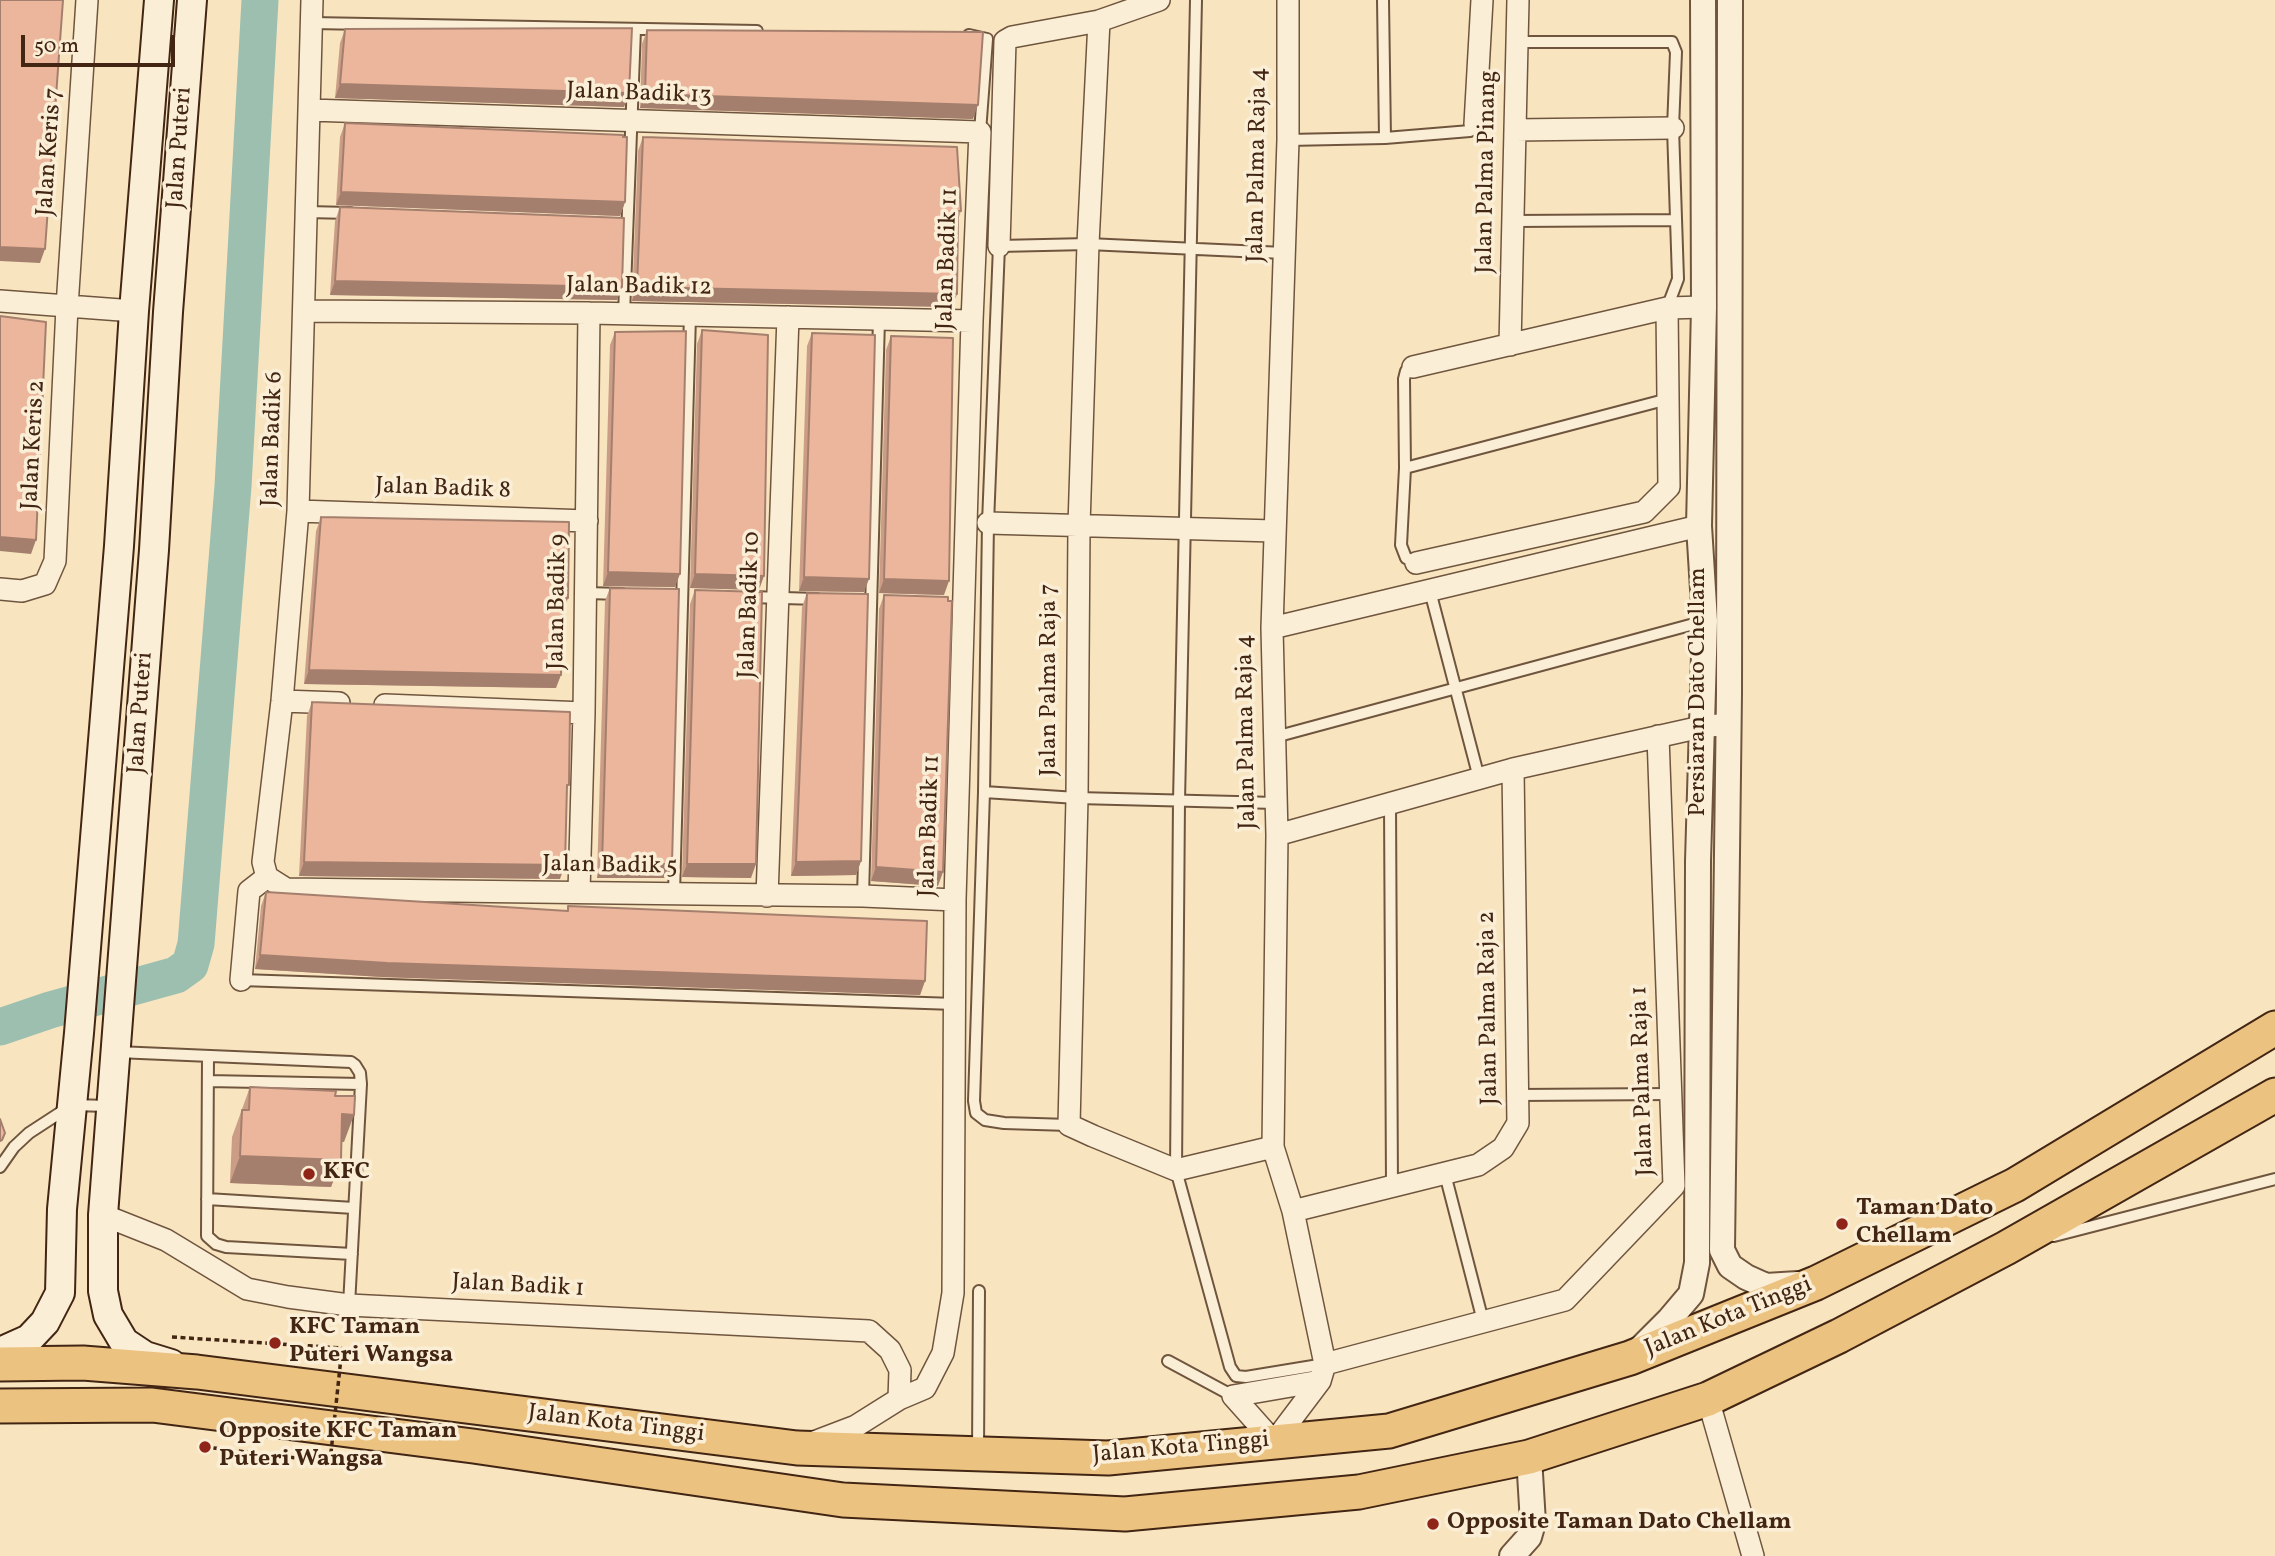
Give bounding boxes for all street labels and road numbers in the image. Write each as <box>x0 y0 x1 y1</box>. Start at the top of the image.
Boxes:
street label: Jalan Palma Raja 4 <box>1243 67 1275 263</box>
street label: Jalan Palma Pinang <box>1472 70 1504 274</box>
street label: Jalan Badik 13 <box>566 78 712 112</box>
street label: Jalan Puteri <box>162 86 200 210</box>
street label: Jalan Keris 7 <box>32 87 70 217</box>
street label: Jalan Badik 11 <box>932 187 966 331</box>
street label: Jalan Badik 12 <box>566 272 712 304</box>
street label: Jalan Badik 6 <box>257 371 291 507</box>
street label: Jalan Keris 2 <box>17 379 53 511</box>
street label: Jalan Badik 8 <box>375 473 511 507</box>
street label: Jalan Badik 10 <box>734 531 768 679</box>
street label: Jalan Badik 9 <box>543 534 575 670</box>
street label: Persiaran Dato Chellam <box>1686 567 1714 817</box>
street label: Jalan Palma Raja 7 <box>1037 584 1065 776</box>
street label: Jalan Palma Raja 4 <box>1232 634 1264 830</box>
street label: Jalan Puteri <box>123 651 161 775</box>
street label: Jalan Badik 11 <box>914 754 948 898</box>
street label: Jalan Badik 5 <box>542 851 678 883</box>
street label: Jalan Palma Raja 2 <box>1474 911 1506 1105</box>
street label: Jalan Palma Raja 1 <box>1626 985 1662 1177</box>
street label: Jalan Badik 1 <box>451 1269 585 1305</box>
street label: Jalan Kota Tinggi <box>1641 1271 1817 1365</box>
street label: Jalan Kota Tinggi <box>526 1400 706 1450</box>
street label: Jalan Kota Tinggi <box>1091 1427 1271 1471</box>

